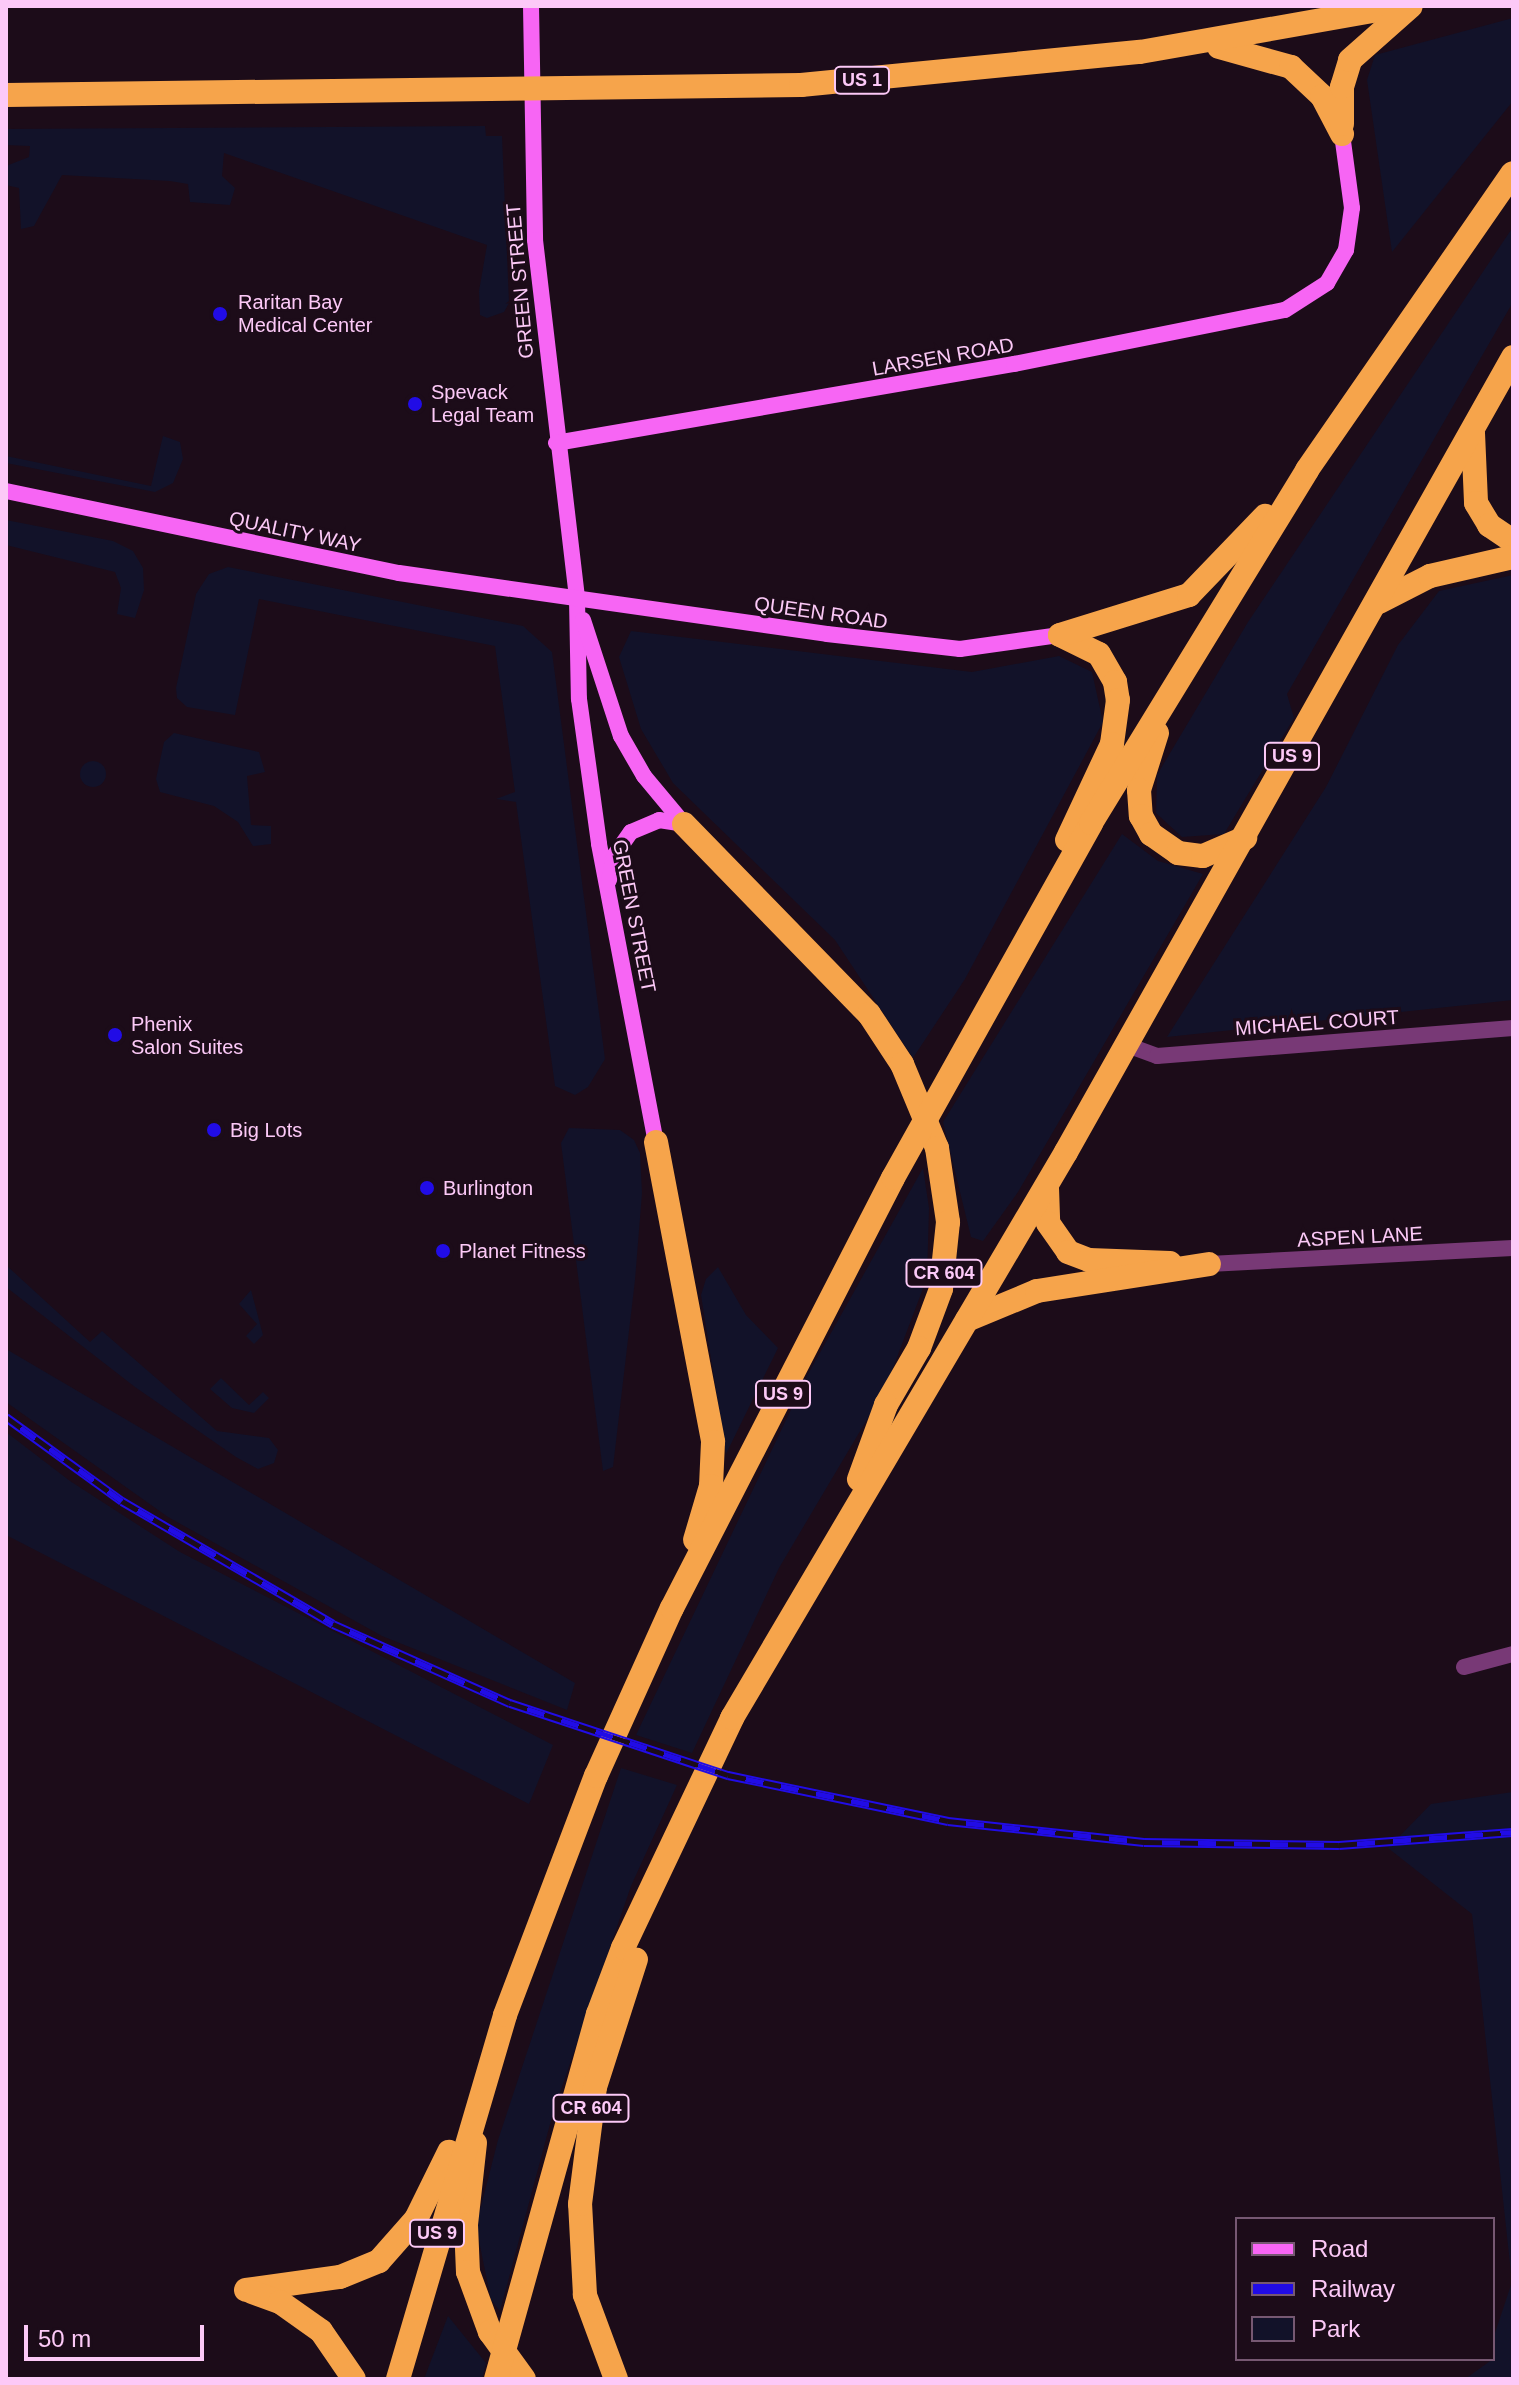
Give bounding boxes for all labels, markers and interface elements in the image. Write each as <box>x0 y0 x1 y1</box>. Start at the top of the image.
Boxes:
road number: US 1 <box>832 66 892 94</box>
street label: GREEN STREET <box>501 202 539 360</box>
place label: Raritan Bay Medical Center <box>238 290 373 337</box>
marker: Raritan Bay Medical Center <box>209 303 231 325</box>
street label: LARSEN ROAD <box>870 333 1016 381</box>
place label: Spevack Legal Team <box>431 380 534 427</box>
marker: Spevack Legal Team <box>406 395 424 413</box>
street label: QUALITY WAY <box>227 506 363 558</box>
street label: QUEEN ROAD <box>753 592 889 634</box>
road number: US 9 <box>1262 742 1322 770</box>
street label: GREEN STREET <box>607 837 661 995</box>
street label: MICHAEL COURT <box>1234 1005 1400 1041</box>
place label: Phenix Salon Suites <box>131 1012 243 1059</box>
marker: Phenix Salon Suites <box>106 1026 124 1044</box>
place label: Big Lots <box>230 1118 302 1142</box>
marker: Big Lots <box>205 1121 223 1139</box>
place label: Burlington <box>443 1176 533 1200</box>
marker: Burlington <box>418 1179 436 1197</box>
street label: ASPEN LANE <box>1297 1222 1423 1252</box>
place label: Planet Fitness <box>459 1239 586 1263</box>
marker: Planet Fitness <box>434 1242 452 1260</box>
road number: CR 604 <box>904 1259 984 1287</box>
road number: US 9 <box>753 1380 813 1408</box>
road number: CR 604 <box>551 2094 631 2122</box>
legend <box>1235 2217 1495 2361</box>
road number: US 9 <box>407 2219 467 2247</box>
text: Road <box>1311 2235 1368 2262</box>
text: Railway <box>1311 2275 1395 2302</box>
scale bar <box>28 2309 208 2359</box>
text: Park <box>1311 2315 1360 2342</box>
text: 50 m <box>38 2325 91 2352</box>

